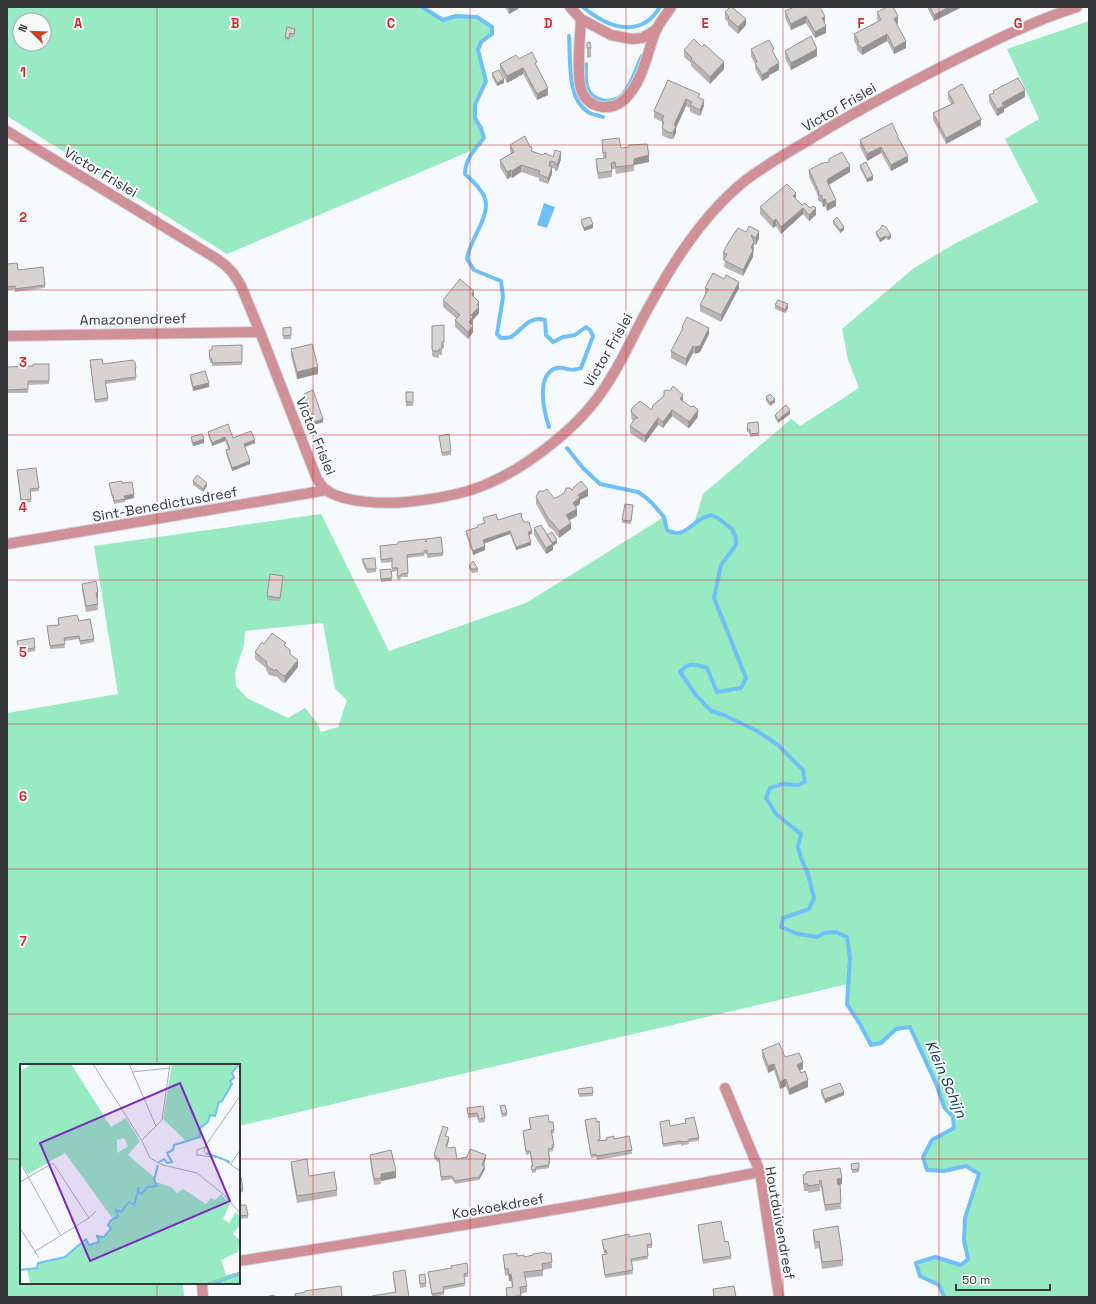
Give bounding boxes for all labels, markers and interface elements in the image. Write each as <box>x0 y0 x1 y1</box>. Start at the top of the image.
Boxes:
north arrow <box>12 12 52 52</box>
text: A <box>74 15 83 32</box>
text: B <box>231 15 240 32</box>
text: C <box>387 15 395 32</box>
text: D <box>544 15 553 32</box>
text: E <box>701 15 709 32</box>
text: F <box>858 15 865 32</box>
text: G <box>1014 15 1022 32</box>
text: N <box>15 22 31 34</box>
text: 1 <box>20 64 26 81</box>
street label: Victor Frislei <box>799 79 879 135</box>
street label: Victor Frislei <box>61 143 141 201</box>
text: 2 <box>19 209 27 226</box>
street label: Amazonendreef <box>80 309 186 329</box>
street label: Victor Frislei <box>580 310 636 390</box>
text: 3 <box>19 354 27 371</box>
street label: Victor Frislei <box>292 394 340 478</box>
street label: Sint-Benedictusdreef <box>91 482 239 526</box>
text: 4 <box>19 499 27 516</box>
text: 5 <box>19 644 27 661</box>
text: 6 <box>19 788 27 805</box>
text: 7 <box>19 933 27 950</box>
water label: Klein Schijn <box>922 1037 972 1121</box>
inset map <box>20 1064 240 1284</box>
street label: Houtduivendreef <box>761 1165 799 1281</box>
street label: Koekoekdreef <box>451 1189 545 1223</box>
scale bar <box>956 1266 1050 1292</box>
text: 50 m <box>962 1272 990 1288</box>

